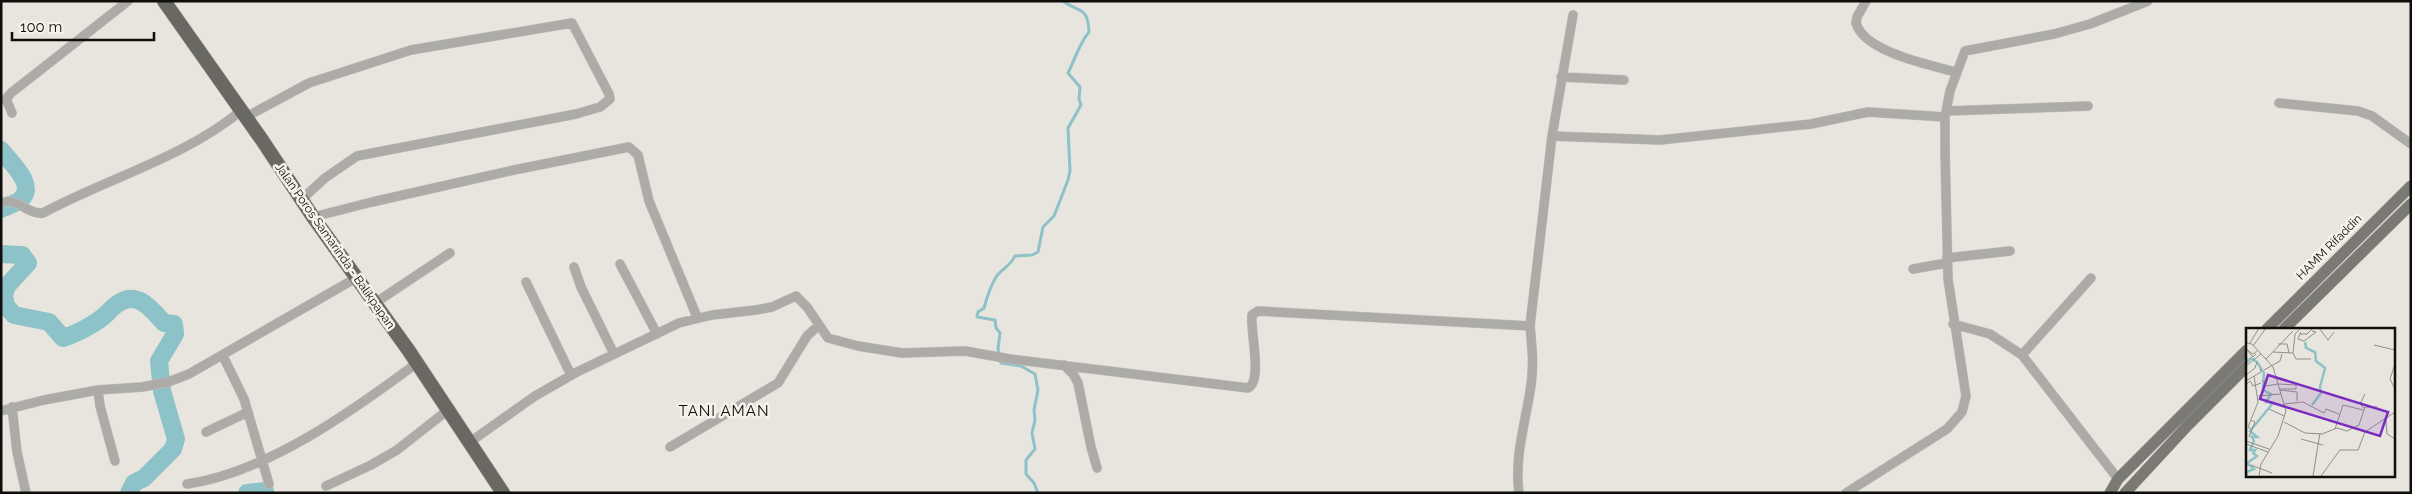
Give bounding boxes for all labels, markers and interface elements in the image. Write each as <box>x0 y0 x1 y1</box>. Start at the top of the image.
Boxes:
scale bar <box>12 10 155 42</box>
text: 100 m <box>20 18 62 36</box>
street label: Jalan Poros Samarinda - Balikpapan <box>272 161 398 331</box>
street label: HAMM Rifaddin <box>2293 211 2365 283</box>
inset map <box>2246 328 2394 476</box>
district label: TANI AMAN <box>679 402 769 420</box>

